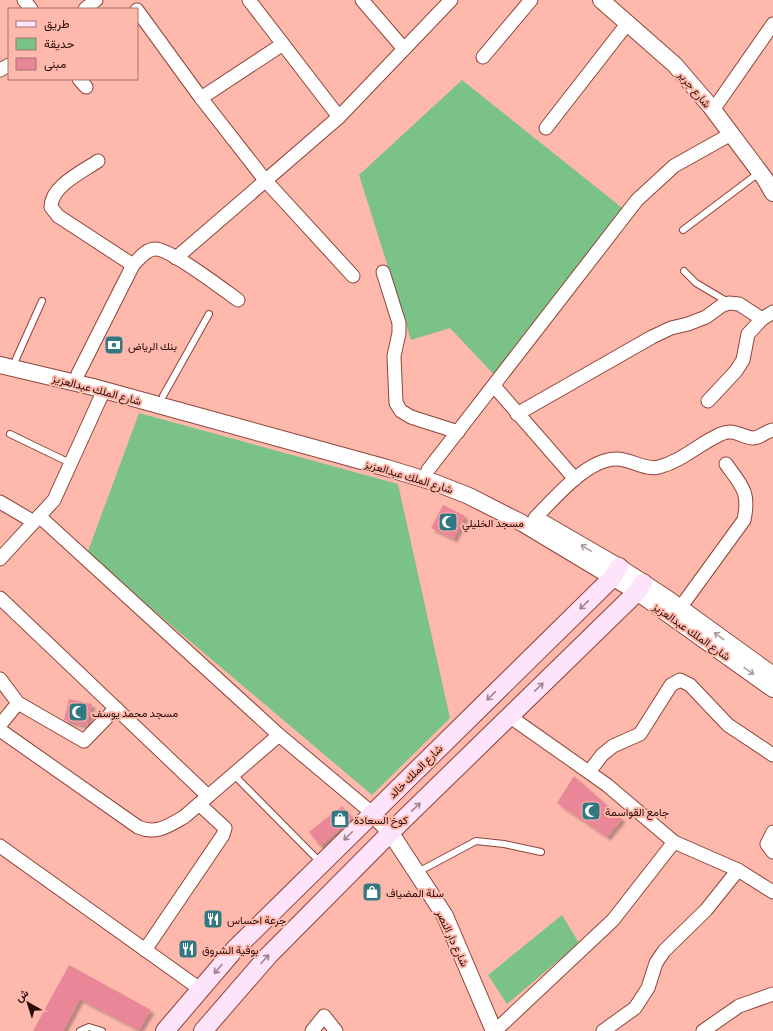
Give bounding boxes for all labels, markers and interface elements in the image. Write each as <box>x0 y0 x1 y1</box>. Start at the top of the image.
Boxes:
legend <box>8 8 138 80</box>
text: طريق <box>44 16 70 32</box>
text: حديقة <box>44 36 74 51</box>
text: مبنى <box>44 56 66 72</box>
street label: شارع جرير <box>674 67 714 112</box>
bank icon: بنك الرياض <box>103 334 125 356</box>
place label: بنك الرياض <box>128 339 177 353</box>
street label: شارع الملك عبدالعزيز <box>50 371 143 409</box>
street label: شارع الملك عبدالعزيز <box>362 456 455 498</box>
mosque icon: مسجد الخليلي <box>437 511 459 533</box>
place label: مسجد الخليلي <box>462 516 524 533</box>
one-way arrow <box>580 543 592 551</box>
street label: شارع الملك عبدالعزيز <box>649 599 733 664</box>
one-way arrow <box>579 600 589 610</box>
one-way arrow <box>713 632 724 640</box>
one-way arrow <box>743 667 754 675</box>
one-way arrow <box>534 682 544 692</box>
one-way arrow <box>486 691 496 701</box>
mosque icon: مسجد محمد يوسف <box>67 701 89 723</box>
place label: مسجد محمد يوسف <box>92 706 178 720</box>
street label: شارع الملك خالد <box>385 741 446 802</box>
mosque icon: جامع القواسمة <box>580 800 602 822</box>
one-way arrow <box>411 802 421 812</box>
place label: جامع القواسمة <box>605 805 669 820</box>
shop icon: كوخ السعادة <box>329 808 351 830</box>
place label: كوخ السعادة <box>354 813 408 828</box>
one-way arrow <box>344 831 353 841</box>
shop icon: سلة المضياف <box>361 881 383 903</box>
place label: سلة المضياف <box>386 886 444 900</box>
street label: شارع دار النصر <box>432 907 472 970</box>
restaurant icon: جرعة احساس <box>202 908 224 930</box>
place label: جرعة احساس <box>227 913 286 927</box>
restaurant icon: بوفية الشروق <box>177 938 199 960</box>
place label: بوفية الشروق <box>202 943 259 957</box>
one-way arrow <box>260 954 270 964</box>
one-way arrow <box>214 964 223 974</box>
north arrow <box>8 983 48 1023</box>
text: ش <box>12 986 31 1005</box>

